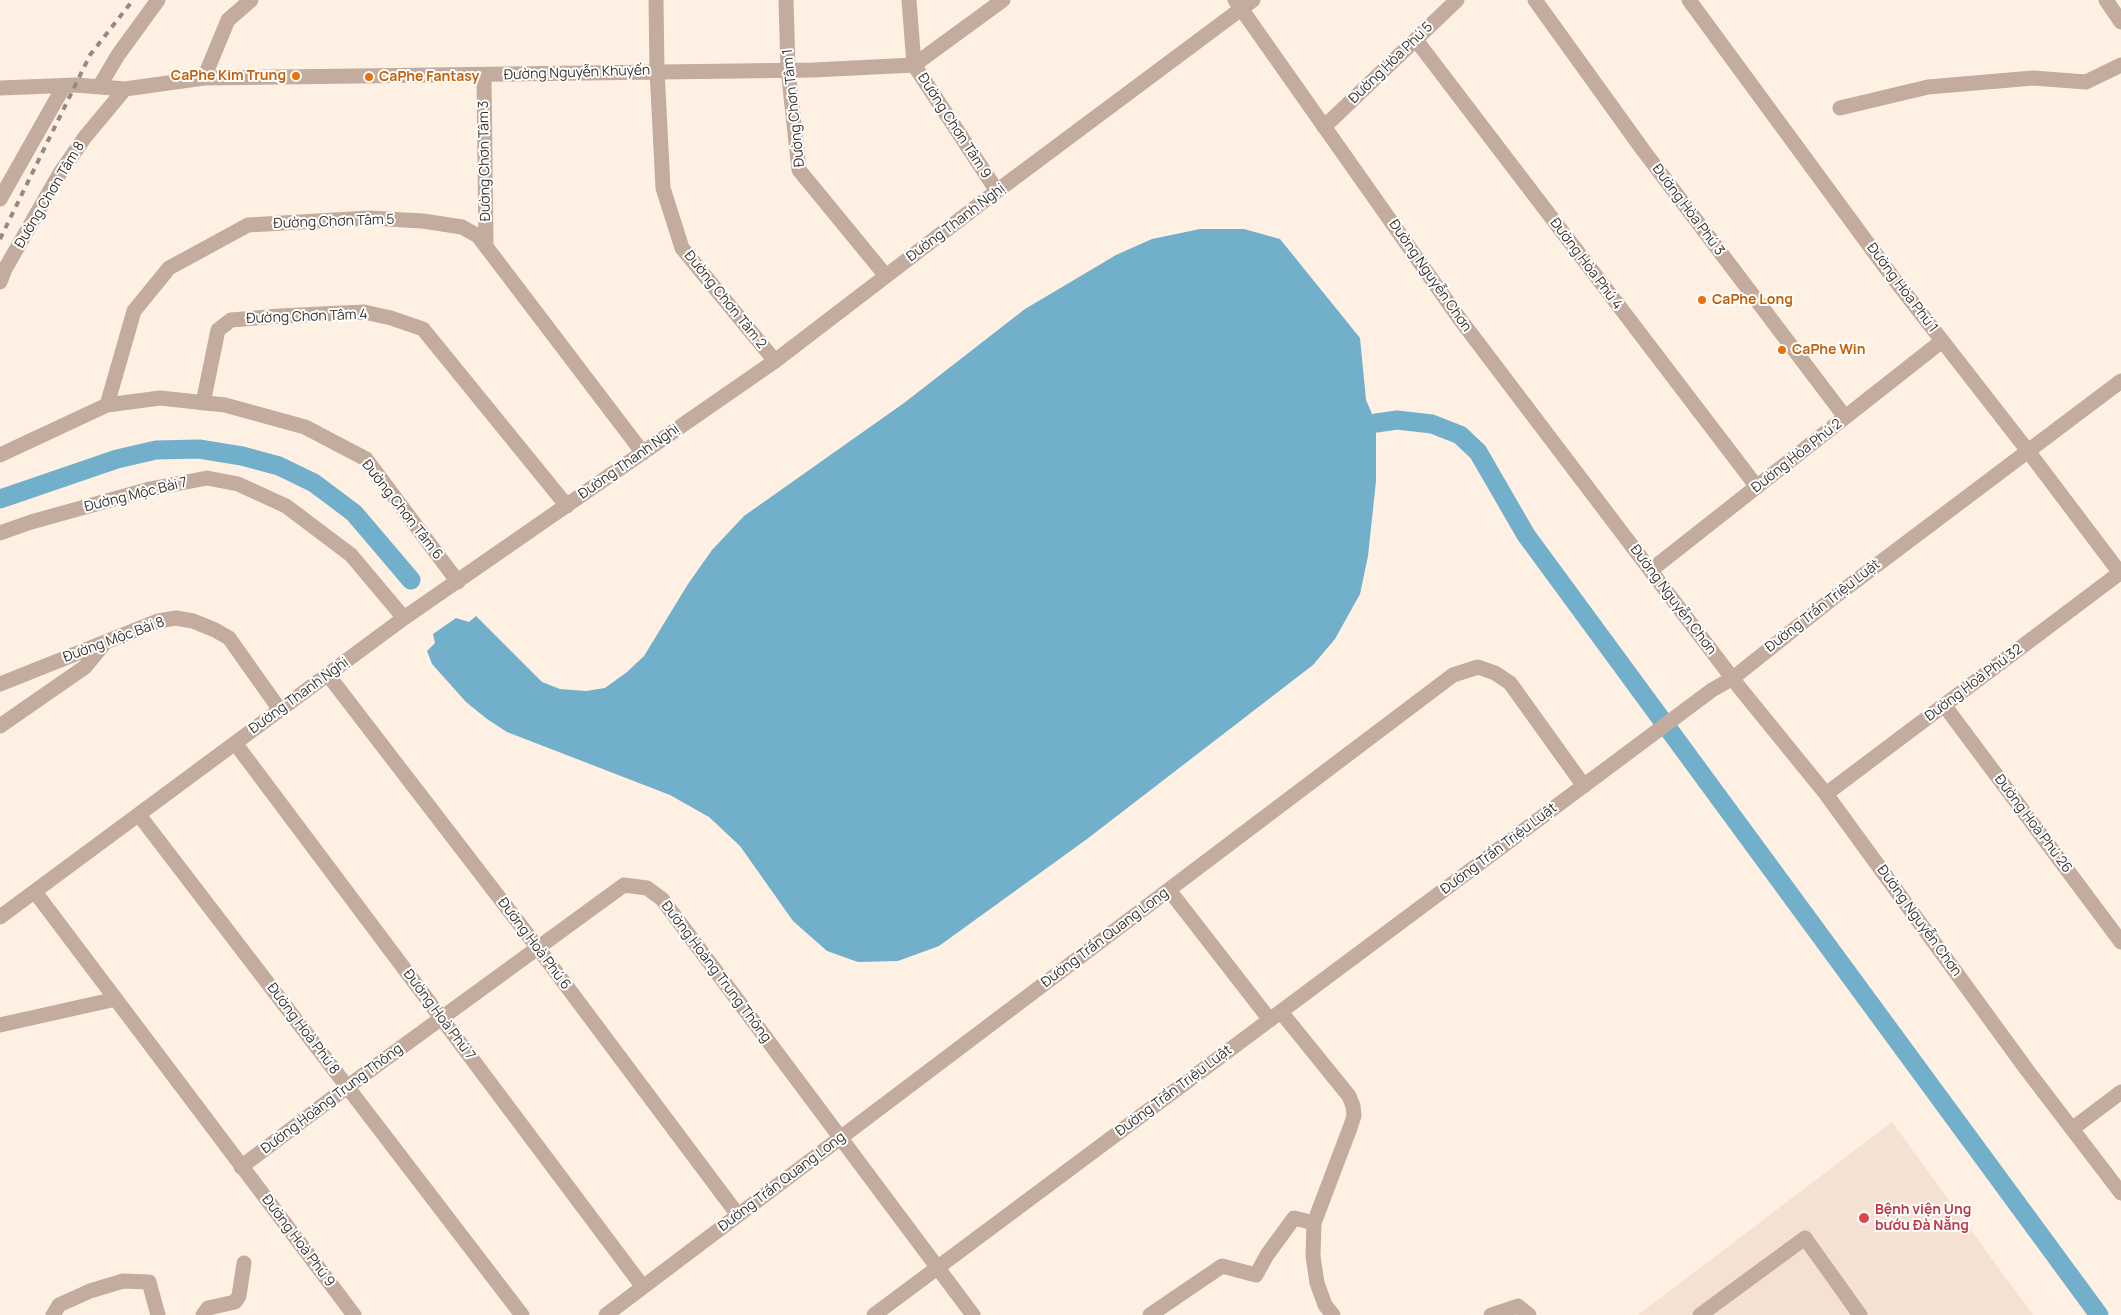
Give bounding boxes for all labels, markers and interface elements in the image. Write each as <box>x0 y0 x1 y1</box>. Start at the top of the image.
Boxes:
street label: Đường Hòa Phú 5 <box>1346 19 1436 107</box>
street label: Đường Chơn Tâm 1 <box>779 48 809 168</box>
street label: Đường Nguyễn Khuyến <box>504 62 650 84</box>
place label: CaPhe Kim Trung <box>171 68 286 84</box>
place label: CaPhe Fantasy <box>379 69 479 85</box>
marker: CaPhe Kim Trung <box>290 70 302 82</box>
street label: Đường Chơn Tâm 9 <box>914 70 994 182</box>
marker: CaPhe Fantasy <box>363 71 375 83</box>
street label: Đường Chơn Tâm 3 <box>476 100 494 222</box>
street label: Đường Chơn Tâm 8 <box>12 139 88 251</box>
street label: Đường Hòa Phú 3 <box>1648 161 1728 259</box>
street label: Đường Thanh Nghị <box>903 181 1009 265</box>
street label: Đường Chơn Tâm 5 <box>273 211 395 233</box>
street label: Đường Hòa Phú 4 <box>1546 215 1626 313</box>
street label: Đường Nguyễn Chơn <box>1385 217 1475 335</box>
street label: Đường Hòa Phú 1 <box>1863 240 1941 336</box>
street label: Đường Chơn Tâm 2 <box>680 248 770 352</box>
place label: CaPhe Long <box>1712 292 1793 308</box>
marker: CaPhe Long <box>1696 294 1708 306</box>
street label: Đường Chơn Tâm 4 <box>246 306 368 328</box>
place label: CaPhe Win <box>1792 342 1865 358</box>
marker: CaPhe Win <box>1776 344 1788 356</box>
street label: Đường Hòa Phú 2 <box>1749 416 1845 496</box>
street label: Đường Thanh Nghị <box>575 421 683 503</box>
street label: Đường Chơn Tâm 6 <box>358 457 446 563</box>
street label: Đường Mộc Bài 7 <box>83 474 189 516</box>
street label: Đường Nguyễn Chơn <box>1626 542 1720 658</box>
street label: Đường Trần Triệu Luật <box>1762 556 1884 656</box>
street label: Đường Mộc Bài 8 <box>61 614 167 666</box>
street label: Đường Hoà Phú 32 <box>1922 641 2026 725</box>
street label: Đường Thanh Nghị <box>246 654 352 738</box>
street label: Đường Hoà Phú 26 <box>1991 772 2075 876</box>
street label: Đường Trần Triệu Luật <box>1438 800 1560 898</box>
street label: Đường Nguyễn Chơn <box>1873 862 1965 980</box>
street label: Đường Trần Quang Long <box>1038 885 1172 991</box>
street label: Đường Hoà Phú 6 <box>494 895 574 993</box>
street label: Đường Hoàng Trung Thông <box>657 898 775 1046</box>
street label: Đường Hoà Phú 7 <box>400 966 478 1064</box>
street label: Đường Hoà Phú 8 <box>263 980 343 1078</box>
street label: Đường Hoàng Trung Thông <box>258 1040 406 1158</box>
street label: Đường Trần Triệu Luật <box>1113 1042 1235 1140</box>
street label: Đường Trần Quang Long <box>715 1129 849 1235</box>
street label: Đường Hoà Phú 9 <box>258 1192 338 1290</box>
place label: Bệnh viện Ung bướu Đà Nẵng <box>1875 1202 1971 1234</box>
marker: Bệnh viện Ung bướu Đà Nẵng <box>1857 1211 1871 1225</box>

